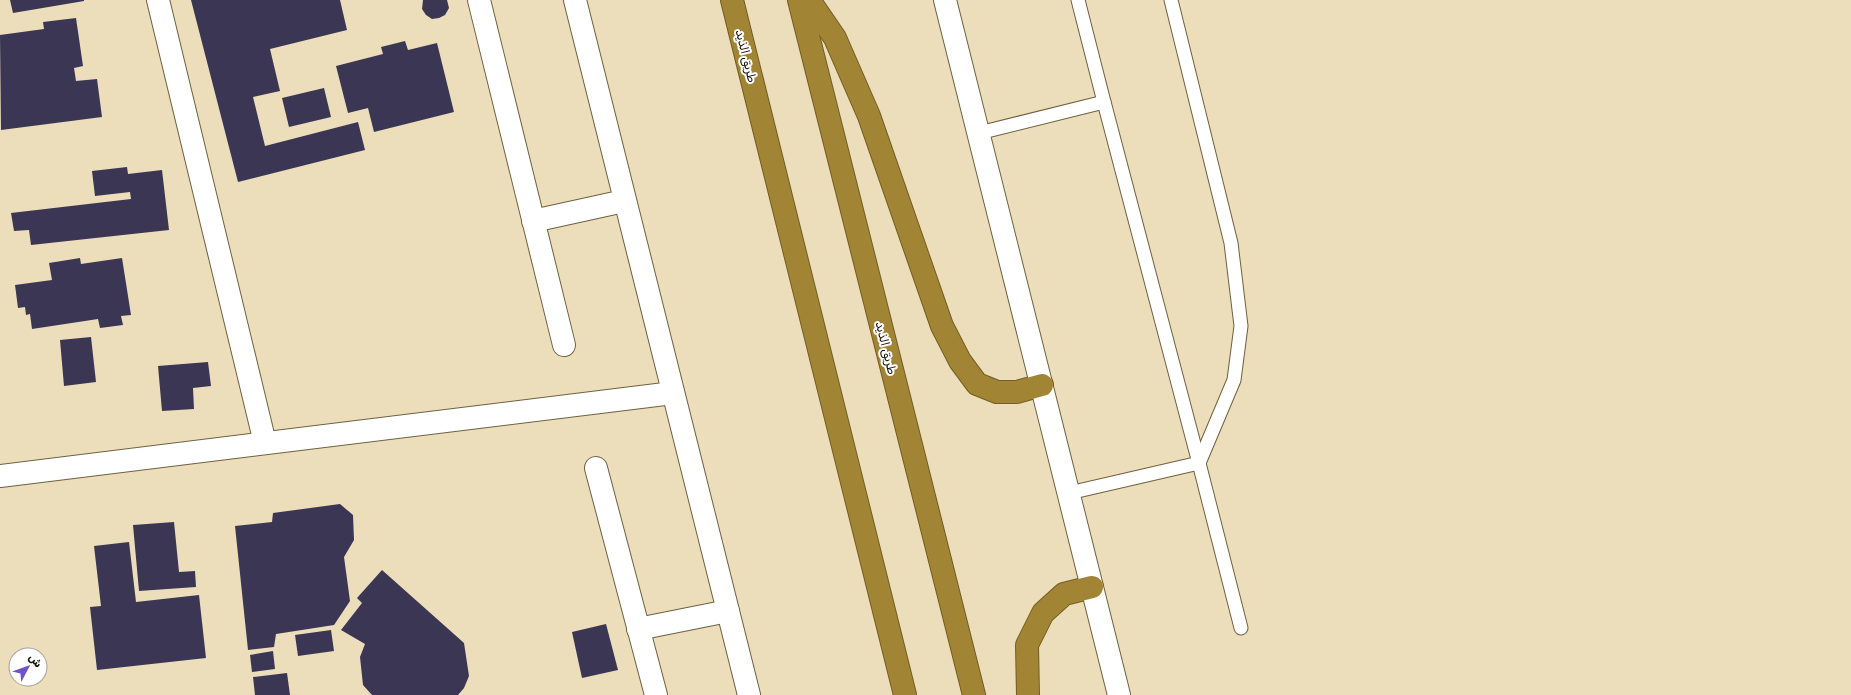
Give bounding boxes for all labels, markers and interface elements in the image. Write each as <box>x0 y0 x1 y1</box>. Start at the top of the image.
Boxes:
street label: طريق الذيد <box>732 28 759 84</box>
street label: طريق الذيد <box>872 320 899 376</box>
north arrow <box>8 647 48 687</box>
text: ش <box>26 651 45 670</box>

